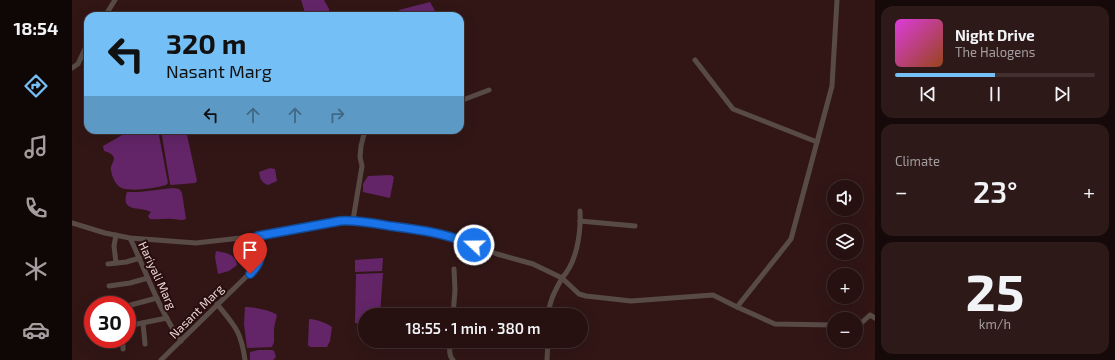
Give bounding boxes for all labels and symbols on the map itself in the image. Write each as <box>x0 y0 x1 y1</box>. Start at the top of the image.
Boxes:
position arrow <box>453 224 495 266</box>
pin <box>233 233 267 274</box>
street label: Hariyali Marg <box>136 239 180 311</box>
street label: Nasant Marg <box>166 281 226 341</box>
speed limit sign: 30 <box>84 296 136 348</box>

